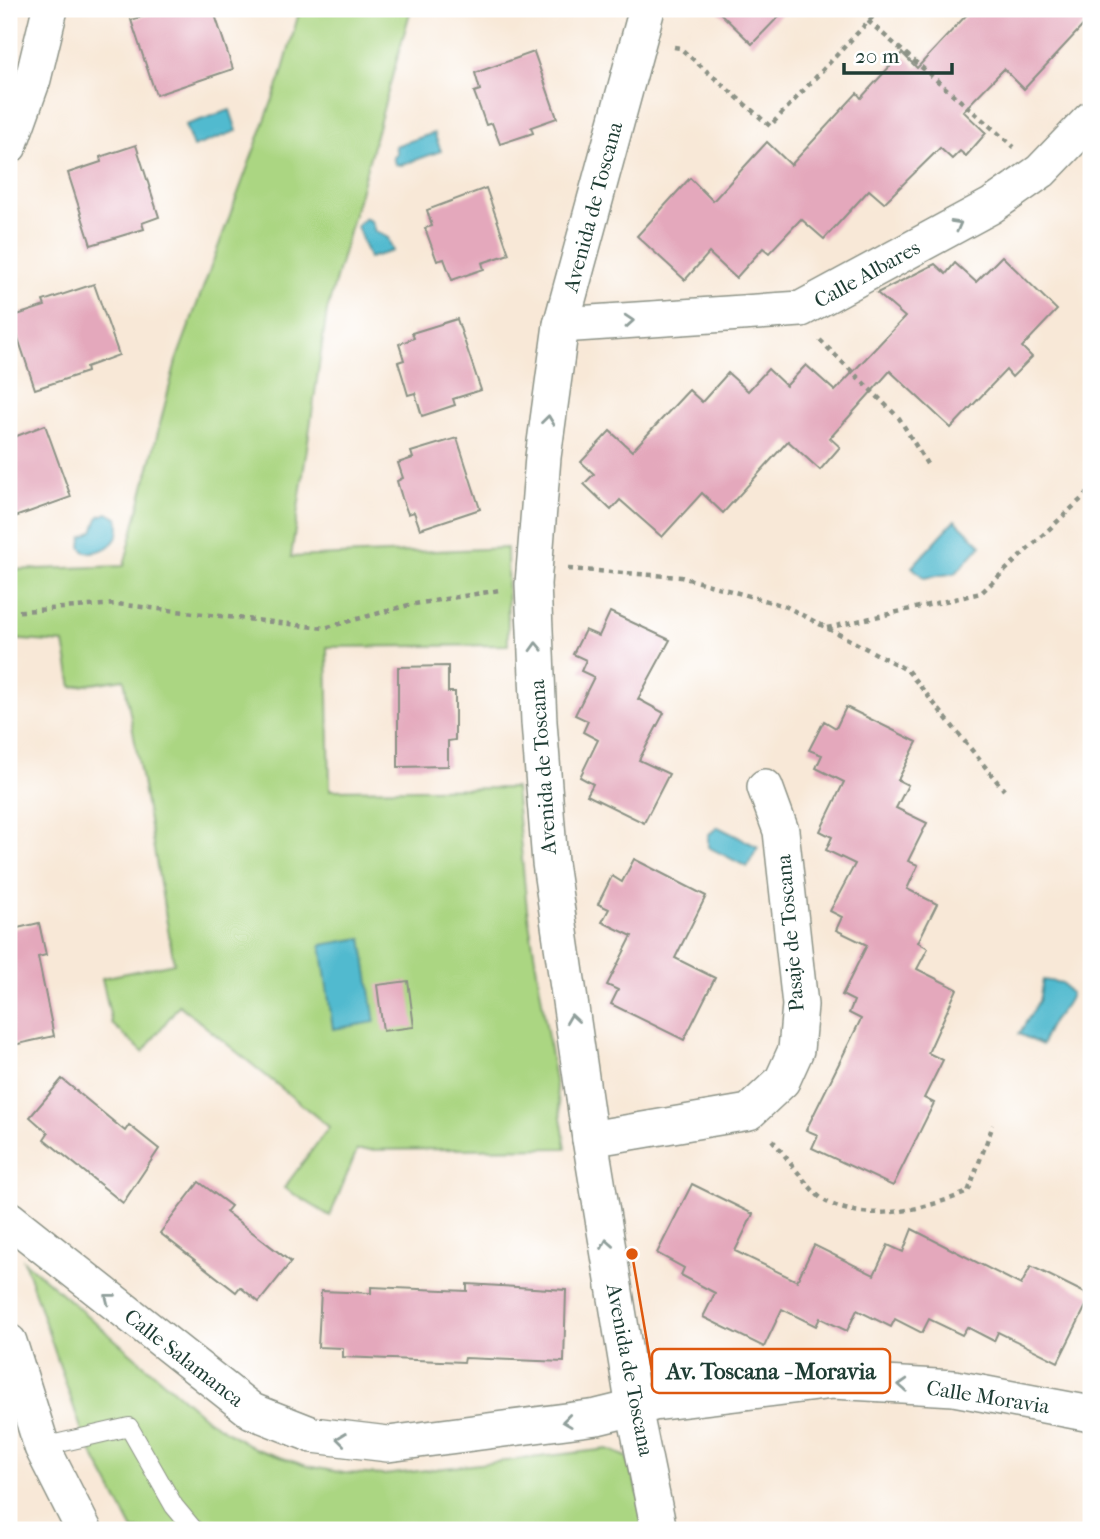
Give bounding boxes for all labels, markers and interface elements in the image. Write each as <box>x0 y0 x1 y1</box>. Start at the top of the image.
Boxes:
scale bar <box>844 32 953 76</box>
text: 20 m <box>855 44 900 68</box>
street label: Avenida de Toscana <box>558 119 627 296</box>
one-way arrow <box>950 220 962 233</box>
street label: Calle Albares <box>810 235 924 313</box>
one-way arrow <box>623 313 634 328</box>
one-way arrow <box>541 414 556 426</box>
one-way arrow <box>528 641 543 652</box>
street label: Avenida de Toscana <box>525 678 561 856</box>
street label: Pasaje de Toscana <box>771 853 809 1013</box>
one-way arrow <box>565 1013 580 1025</box>
one-way arrow <box>600 1238 615 1250</box>
street label: Avenida de Toscana <box>601 1281 659 1459</box>
one-way arrow <box>104 1294 116 1307</box>
street label: Calle Salamanca <box>120 1304 249 1412</box>
callout: Av. Toscana - Moravia <box>652 1349 890 1393</box>
text: Av. Toscana - Moravia <box>664 1358 877 1385</box>
street label: Calle Moravia <box>925 1375 1052 1419</box>
one-way arrow <box>897 1378 908 1393</box>
one-way arrow <box>561 1413 573 1428</box>
one-way arrow <box>335 1431 347 1446</box>

